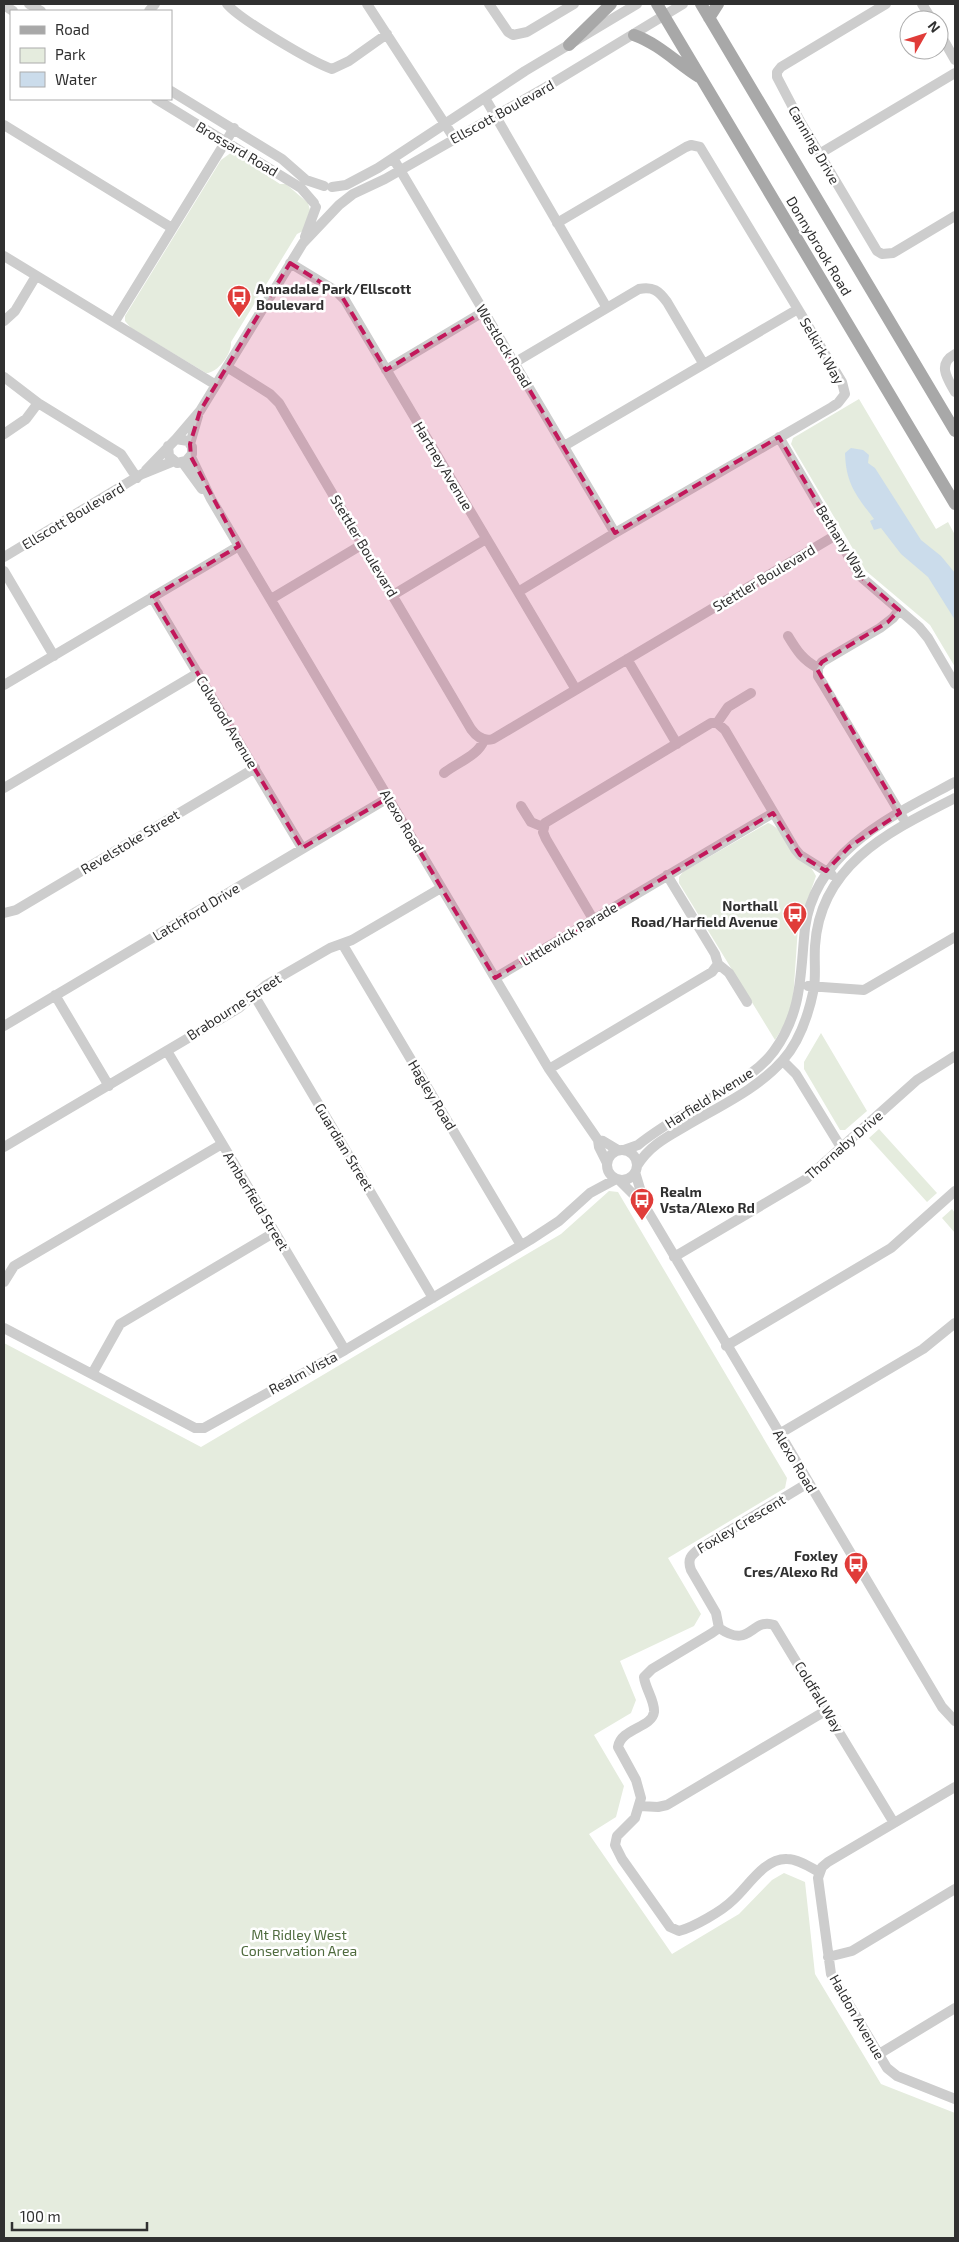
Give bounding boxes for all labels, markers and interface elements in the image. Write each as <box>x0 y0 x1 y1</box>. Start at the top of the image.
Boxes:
legend <box>10 10 172 100</box>
north arrow <box>899 10 949 60</box>
text: N <box>925 17 944 36</box>
text: Road <box>55 20 90 38</box>
text: Park <box>55 45 86 63</box>
text: Water <box>55 70 97 88</box>
street label: Ellscott Boulevard <box>447 76 557 147</box>
street label: Canning Drive <box>785 103 844 187</box>
street label: Brossard Road <box>193 117 281 180</box>
street label: Donnybrook Road <box>783 193 856 298</box>
place label: Annadale Park/Ellscott Boulevard <box>256 280 412 313</box>
bus stop icon: Annadale Park/Ellscott Boulevard <box>226 284 252 318</box>
street label: Westlock Road <box>473 301 536 391</box>
street label: Selkirk Way <box>797 315 849 387</box>
street label: Hartney Avenue <box>410 418 477 513</box>
street label: Ellscott Boulevard <box>18 478 127 553</box>
street label: Stettler Boulevard <box>327 492 402 600</box>
street label: Bethany Way <box>813 502 872 582</box>
street label: Stettler Boulevard <box>710 540 818 615</box>
street label: Colwood Avenue <box>193 672 262 771</box>
street label: Alexo Road <box>377 786 428 856</box>
street label: Revelstoke Street <box>77 805 182 878</box>
street label: Latchford Drive <box>149 879 242 944</box>
place label: Northall Road/Harfield Avenue <box>631 897 778 930</box>
street label: Littlewick Parade <box>517 898 620 969</box>
bus stop icon: Northall Road/Harfield Avenue <box>782 901 808 935</box>
street label: Brabourne Street <box>183 970 284 1043</box>
street label: Hagley Road <box>405 1057 460 1133</box>
street label: Harfield Avenue <box>662 1064 756 1131</box>
street label: Guardian Street <box>312 1100 377 1194</box>
street label: Thornaby Drive <box>801 1106 886 1183</box>
street label: Amberfield Street <box>220 1148 293 1253</box>
place label: Realm Vsta/Alexo Rd <box>660 1183 755 1216</box>
bus stop icon: Realm Vsta/Alexo Rd <box>629 1187 655 1221</box>
street label: Realm Vista <box>266 1347 340 1398</box>
street label: Alexo Road <box>770 1426 821 1496</box>
street label: Foxley Crescent <box>693 1490 788 1557</box>
place label: Foxley Cres/Alexo Rd <box>744 1547 838 1580</box>
bus stop icon: Foxley Cres/Alexo Rd <box>843 1551 869 1585</box>
street label: Coldfall Way <box>791 1658 848 1736</box>
park label: Mt Ridley West Conservation Area <box>241 1926 357 1959</box>
street label: Haldon Avenue <box>826 1971 889 2062</box>
scale bar <box>12 2200 148 2232</box>
text: 100 m <box>20 2207 61 2225</box>

